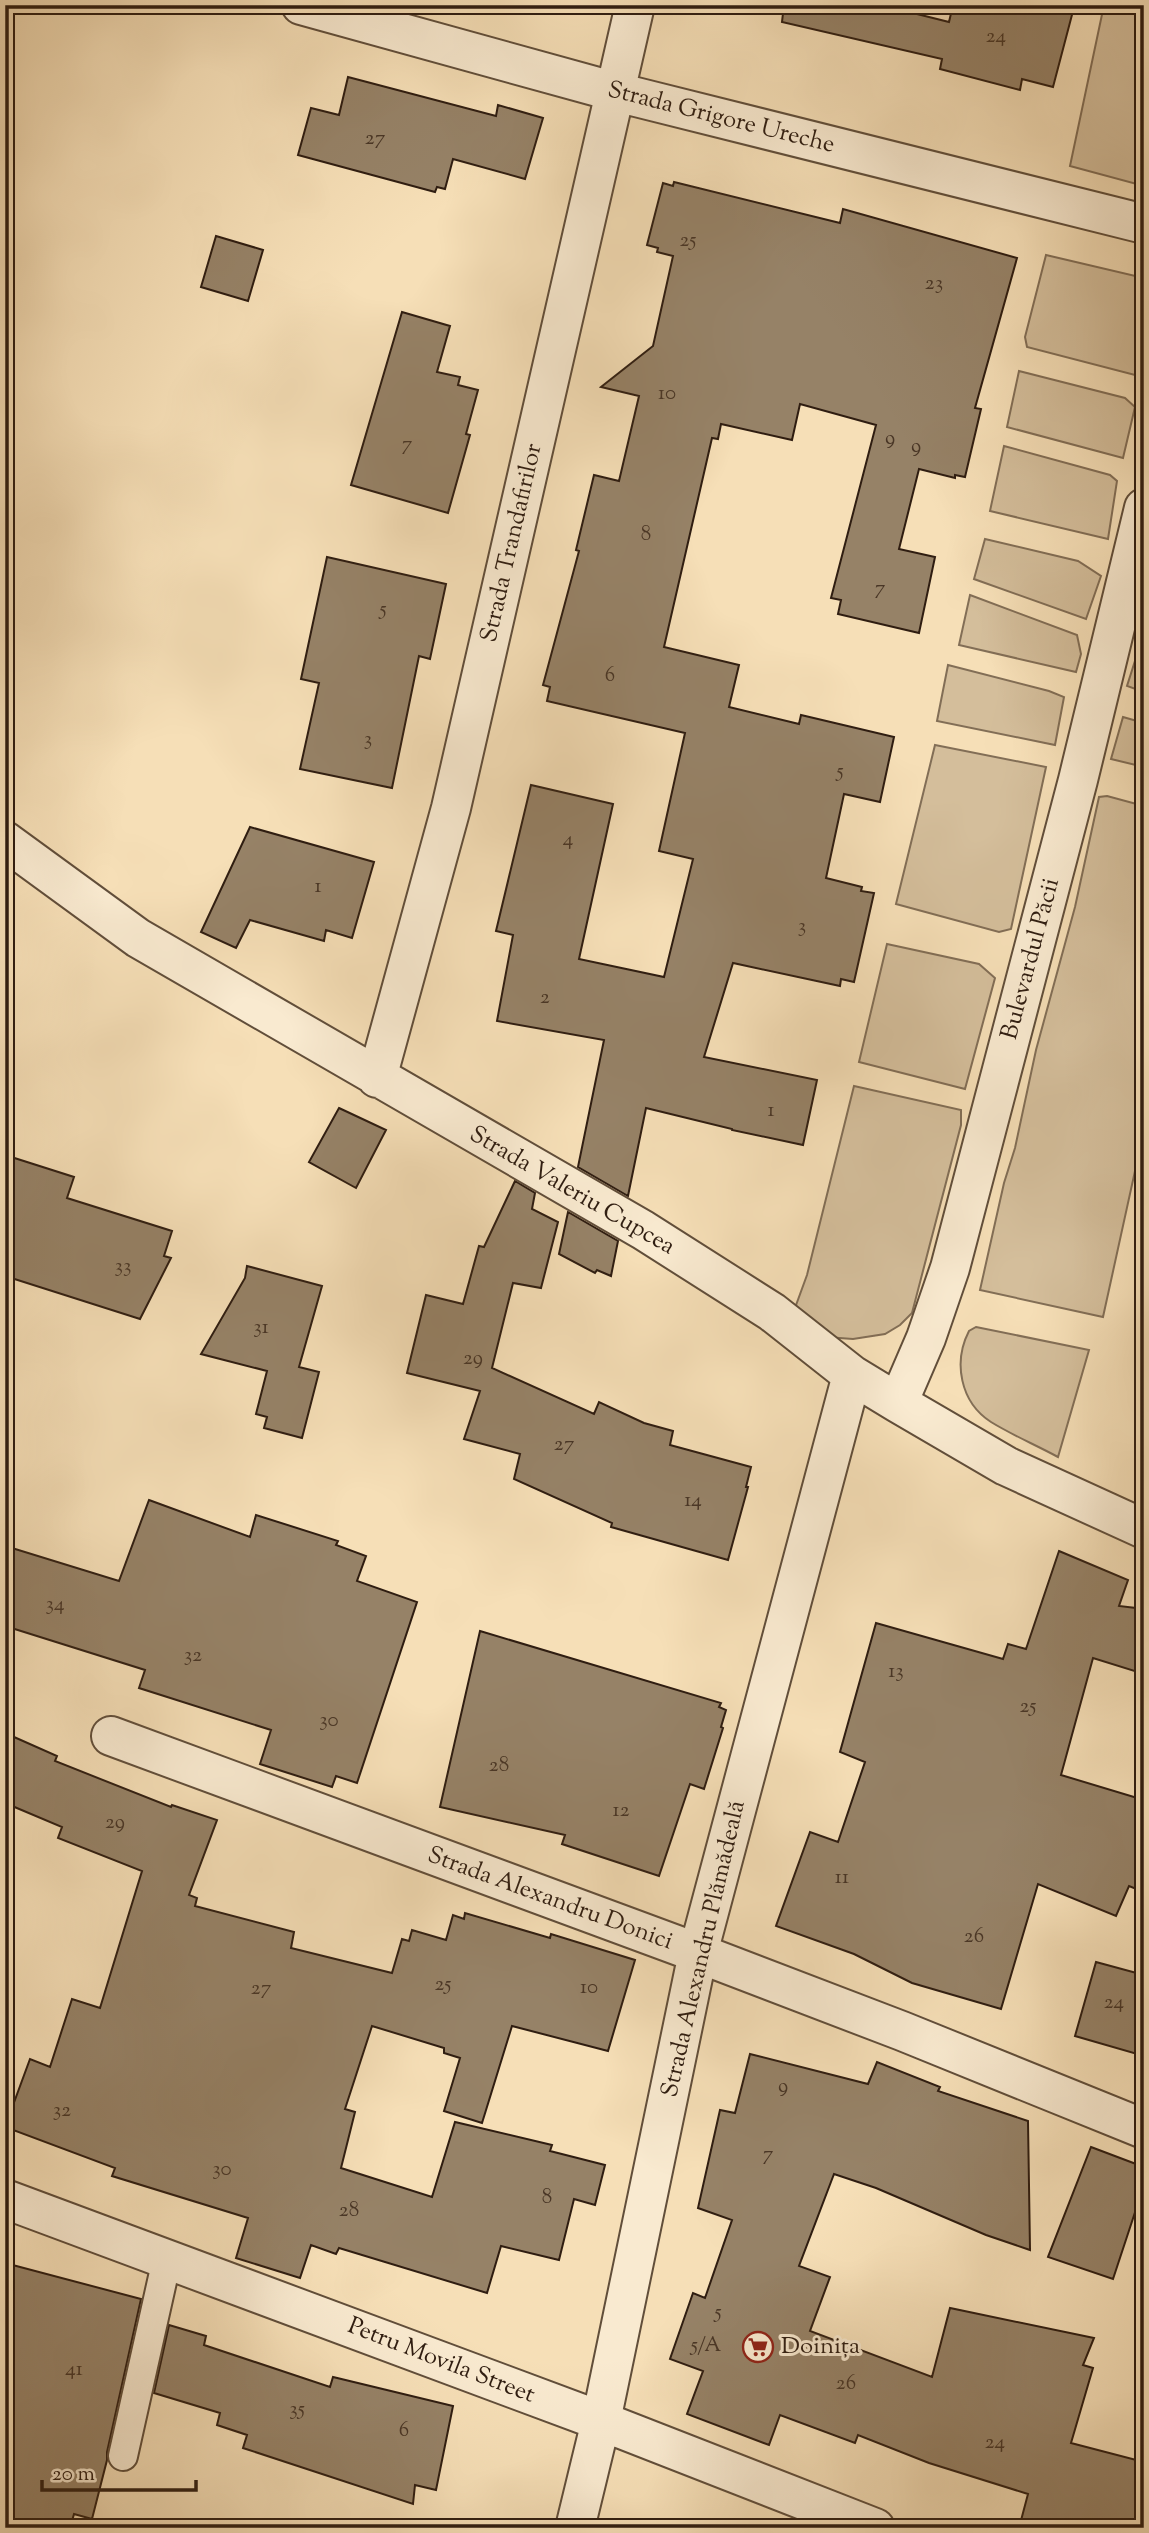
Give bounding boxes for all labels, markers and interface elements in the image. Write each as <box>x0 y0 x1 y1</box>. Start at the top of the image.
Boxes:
house number: 24 <box>986 22 1006 52</box>
street label: Strada Grigore Ureche <box>604 73 838 163</box>
house number: 27 <box>365 124 386 154</box>
house number: 25 <box>679 226 697 256</box>
house number: 23 <box>925 269 943 299</box>
house number: 10 <box>658 379 676 409</box>
house number: 9 <box>885 424 895 454</box>
house number: 7 <box>402 430 413 460</box>
house number: 9 <box>911 432 921 462</box>
street label: Strada Trandafirilor <box>473 440 551 646</box>
house number: 8 <box>641 520 651 550</box>
house number: 7 <box>875 574 886 604</box>
house number: 5 <box>378 595 387 625</box>
house number: 6 <box>605 661 615 691</box>
house number: 3 <box>364 725 372 755</box>
house number: 5 <box>835 757 844 787</box>
house number: 4 <box>563 825 573 855</box>
house number: 1 <box>314 872 322 902</box>
street label: Bulevardul Păcii <box>993 874 1069 1044</box>
house number: 3 <box>798 912 806 942</box>
house number: 2 <box>540 983 550 1013</box>
house number: 1 <box>767 1096 775 1126</box>
street label: Strada Valeriu Cupcea <box>463 1118 681 1264</box>
house number: 33 <box>115 1252 131 1282</box>
house number: 31 <box>253 1313 269 1343</box>
house number: 29 <box>463 1344 483 1374</box>
house number: 27 <box>554 1430 575 1460</box>
house number: 14 <box>684 1486 702 1516</box>
house number: 34 <box>45 1590 65 1620</box>
house number: 32 <box>184 1641 202 1671</box>
house number: 13 <box>888 1657 904 1687</box>
house number: 25 <box>1019 1692 1037 1722</box>
house number: 30 <box>319 1706 339 1736</box>
house number: 28 <box>489 1751 509 1781</box>
house number: 12 <box>613 1796 630 1826</box>
street label: Strada Alexandru Plămădeală <box>653 1797 755 2101</box>
house number: 29 <box>105 1808 125 1838</box>
street label: Strada Alexandru Donici <box>423 1839 678 1959</box>
house number: 11 <box>835 1863 849 1893</box>
house number: 26 <box>964 1922 984 1952</box>
house number: 25 <box>434 1970 452 2000</box>
house number: 10 <box>580 1973 598 2003</box>
house number: 27 <box>251 1974 272 2004</box>
house number: 24 <box>1104 1988 1124 2018</box>
house number: 9 <box>778 2072 788 2102</box>
house number: 32 <box>53 2096 71 2126</box>
house number: 7 <box>763 2140 774 2170</box>
house number: 30 <box>212 2155 232 2185</box>
house number: 8 <box>542 2183 552 2213</box>
house number: 28 <box>339 2196 359 2226</box>
house number: 5 <box>713 2298 722 2328</box>
street label: Petru Movila Street <box>342 2310 540 2412</box>
supermarket icon: Doinița <box>741 2330 775 2364</box>
place label: Doinița <box>781 2330 860 2364</box>
house number: 5/A <box>690 2331 721 2361</box>
house number: 41 <box>65 2355 83 2385</box>
house number: 26 <box>836 2369 856 2399</box>
house number: 35 <box>289 2395 305 2425</box>
house number: 6 <box>399 2416 409 2446</box>
house number: 24 <box>985 2428 1005 2458</box>
scale bar <box>42 2449 196 2493</box>
text: 20 m <box>52 2460 95 2490</box>

